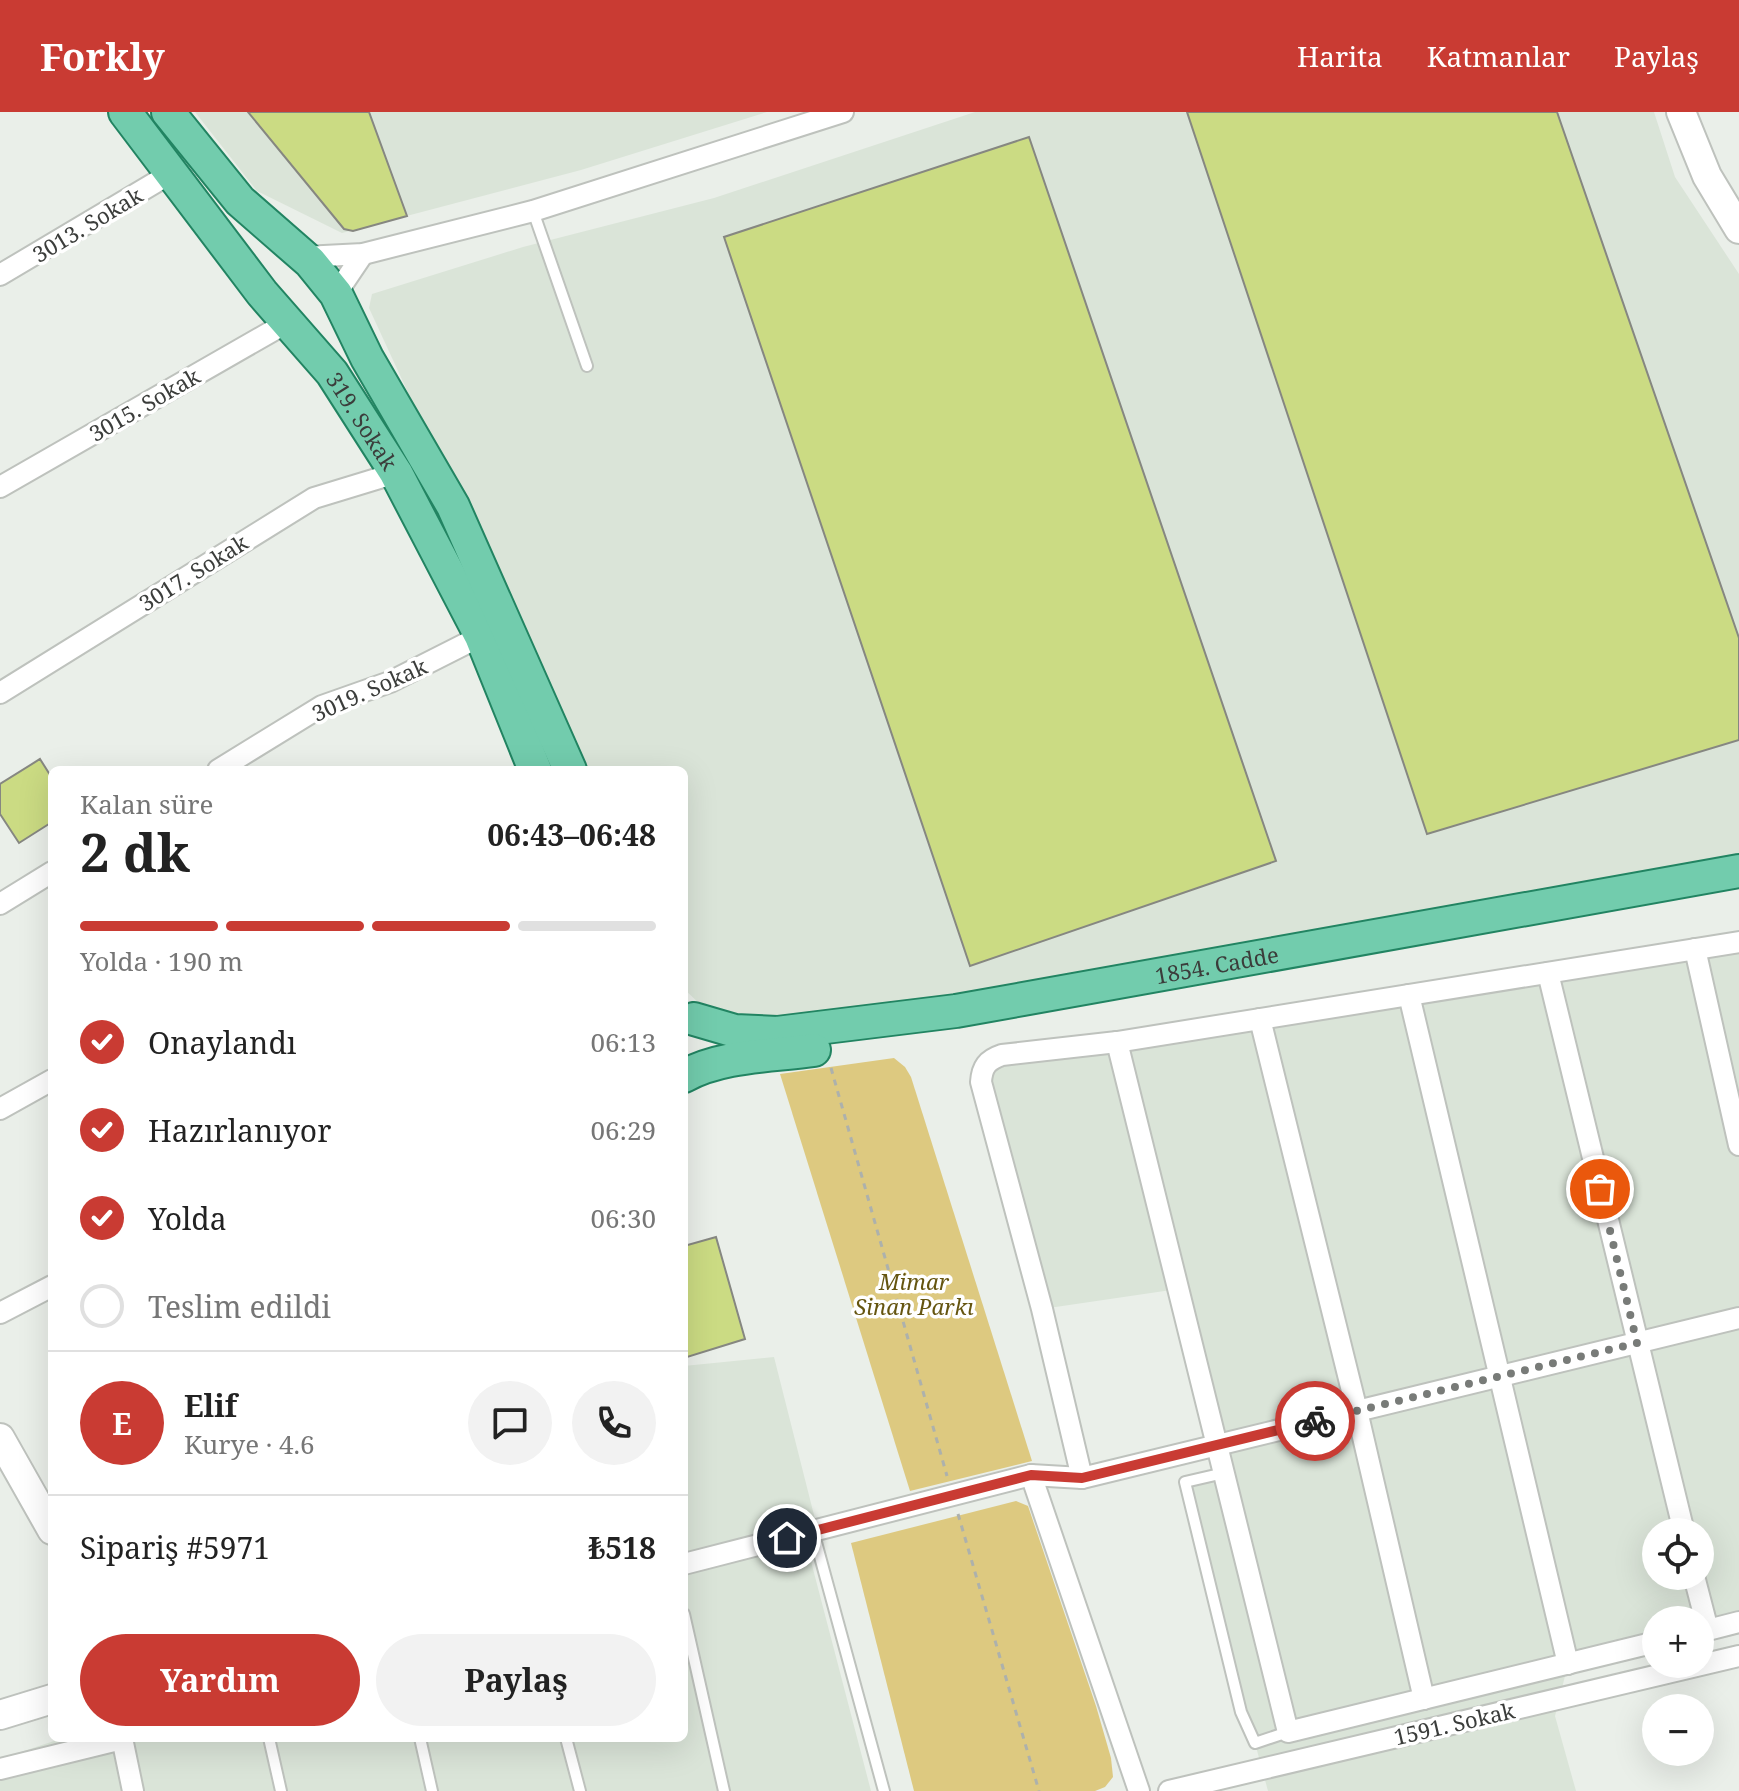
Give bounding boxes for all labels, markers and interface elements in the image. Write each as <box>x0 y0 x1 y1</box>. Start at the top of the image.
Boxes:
text: Forkly <box>40 30 165 82</box>
text: Harita <box>1297 37 1383 75</box>
text: Katmanlar <box>1427 37 1570 75</box>
text: Paylaş <box>1614 37 1699 75</box>
street label: 3013. Sokak <box>26 179 148 269</box>
street label: 3015. Sokak <box>83 360 205 448</box>
street label: 319. Sokak <box>320 366 405 476</box>
street label: 3017. Sokak <box>133 527 253 617</box>
street label: 3019. Sokak <box>307 650 431 728</box>
text: Kalan süre <box>80 786 213 822</box>
text: 06:43–06:48 <box>487 814 656 855</box>
text: 2 dk <box>80 816 190 887</box>
street label: 1854. Cadde <box>1152 939 1281 990</box>
text: Yolda · 190 m <box>80 943 243 979</box>
icon: check <box>80 1020 124 1064</box>
text: Onaylandı <box>148 1022 296 1063</box>
text: 06:13 <box>590 1024 656 1060</box>
icon: check <box>80 1108 124 1152</box>
text: Hazırlanıyor <box>148 1110 331 1151</box>
text: 06:29 <box>590 1112 656 1148</box>
pin <box>1566 1155 1634 1223</box>
icon: bag <box>1578 1167 1622 1211</box>
icon: check <box>80 1196 124 1240</box>
text: Yolda <box>148 1198 227 1239</box>
text: 06:30 <box>590 1200 656 1236</box>
park label: Mimar Sinan Parkı <box>854 1266 974 1321</box>
text: Teslim edildi <box>148 1286 331 1327</box>
button: chat <box>468 1381 552 1465</box>
button: phone <box>572 1381 656 1465</box>
courier <box>1275 1381 1355 1461</box>
text: Elif <box>184 1385 237 1426</box>
icon: bike <box>1293 1399 1337 1443</box>
text: E <box>112 1403 132 1444</box>
text: Kurye · 4.6 <box>184 1426 315 1462</box>
pin <box>753 1504 821 1572</box>
icon: home <box>765 1516 809 1560</box>
map controls <box>1642 1518 1714 1766</box>
button: locate <box>1642 1518 1714 1590</box>
text: Sipariş #5971 <box>80 1527 270 1568</box>
text: ₺518 <box>588 1527 656 1568</box>
button: + <box>1642 1606 1714 1678</box>
button: Yardım <box>80 1634 360 1726</box>
button: Paylaş <box>376 1634 656 1726</box>
street label: 1591. Sokak <box>1391 1694 1518 1751</box>
button: − <box>1642 1694 1714 1766</box>

